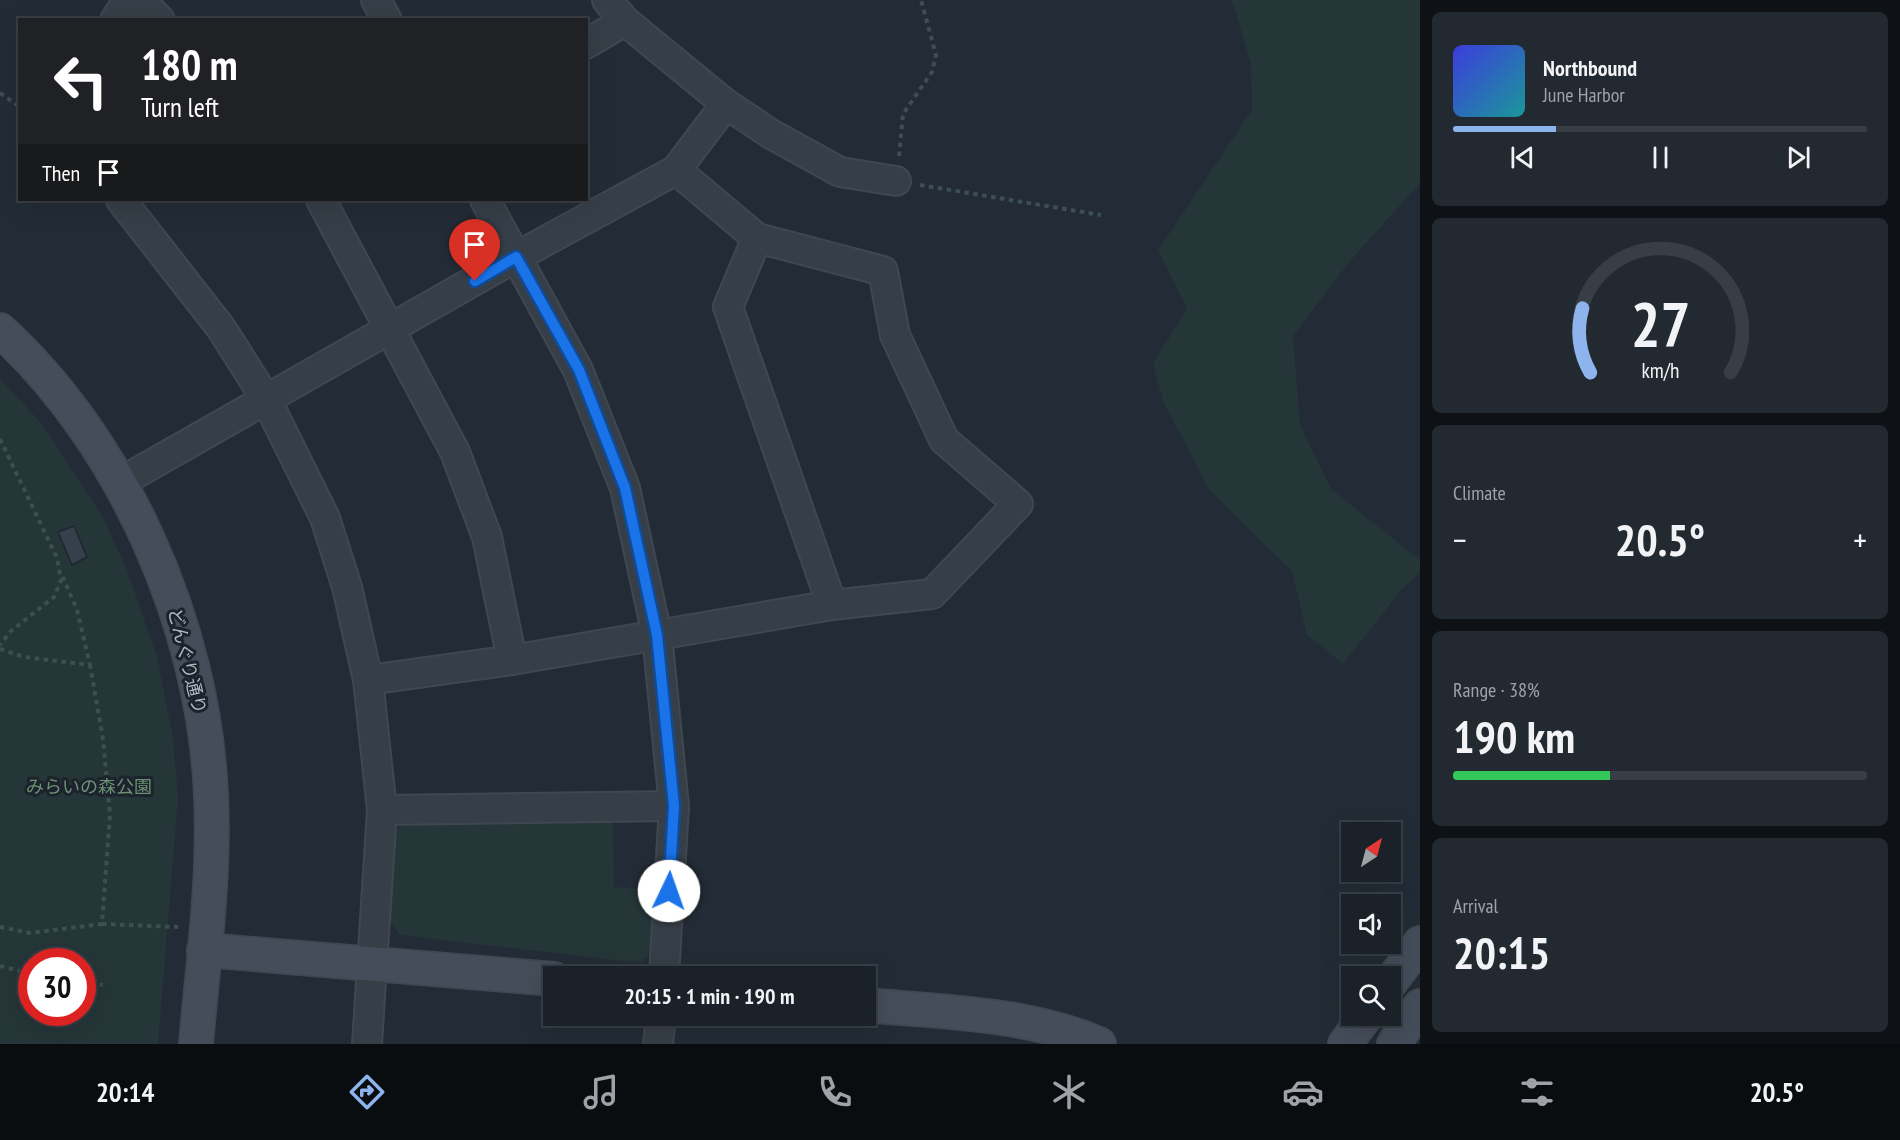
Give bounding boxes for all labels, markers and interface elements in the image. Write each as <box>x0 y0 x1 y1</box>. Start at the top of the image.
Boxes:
text: 180 m <box>141 37 238 92</box>
icon: left <box>42 42 120 120</box>
text: Northbound <box>1543 54 1637 82</box>
text: June Harbor <box>1543 82 1625 108</box>
text: Turn left <box>141 90 219 124</box>
icon: previous <box>1506 141 1539 174</box>
icon: pause <box>1644 141 1677 174</box>
icon: next <box>1782 141 1815 174</box>
icon: arrive <box>92 156 125 189</box>
text: Then <box>42 159 80 187</box>
pin <box>449 219 500 281</box>
icon: arrive <box>458 228 491 261</box>
text: 27 <box>1630 283 1690 364</box>
text: km/h <box>1641 356 1679 384</box>
text: Climate <box>1453 480 1506 506</box>
text: 20.5° <box>1615 510 1705 568</box>
text: − <box>1453 518 1467 561</box>
text: + <box>1853 518 1867 561</box>
street label: どんぐり通り <box>163 606 212 716</box>
text: Range · 38% <box>1453 677 1540 703</box>
text: 190 km <box>1453 707 1575 765</box>
park label: みらいの森公園 <box>26 775 152 798</box>
north arrow <box>1341 822 1401 882</box>
map controls <box>1341 822 1401 1026</box>
position arrow <box>637 859 701 923</box>
text: Arrival <box>1453 893 1498 919</box>
button: sound <box>1341 894 1401 954</box>
text: 20:15 <box>1453 923 1550 981</box>
speed limit sign: 30 <box>18 948 96 1026</box>
button: search <box>1341 966 1401 1026</box>
text: 20:15 · 1 min · 190 m <box>624 982 795 1010</box>
icon: directions <box>346 1071 388 1113</box>
icon: music <box>580 1071 622 1113</box>
icon: phone <box>814 1071 856 1113</box>
icon: climate <box>1048 1071 1090 1113</box>
icon: car <box>1282 1071 1324 1113</box>
icon: filters <box>1516 1071 1558 1113</box>
text: 20:14 <box>96 1075 154 1109</box>
text: 20.5° <box>1750 1075 1804 1109</box>

